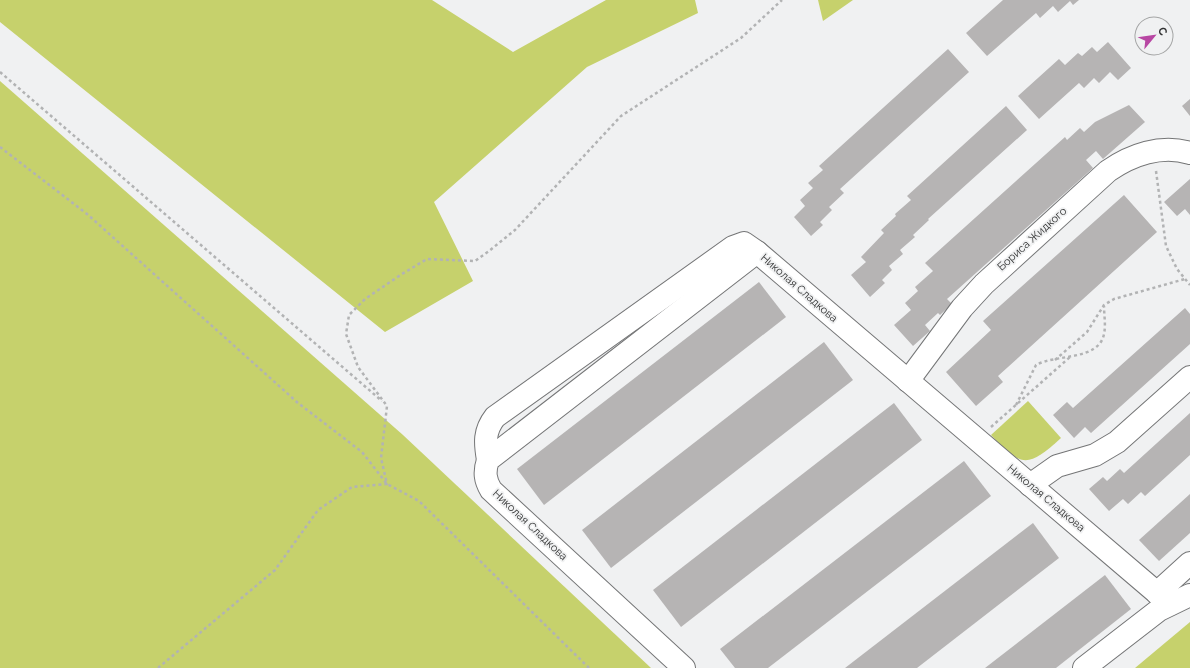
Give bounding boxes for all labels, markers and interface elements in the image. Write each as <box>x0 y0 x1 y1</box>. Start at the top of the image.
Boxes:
north arrow <box>1134 16 1174 56</box>
text: С <box>1155 25 1170 38</box>
street label: Бориса Жидкого <box>995 204 1070 273</box>
street label: Николая Сладкова <box>758 251 840 325</box>
street label: Николая Сладкова <box>1005 462 1087 534</box>
street label: Николая Сладкова <box>490 487 570 563</box>

